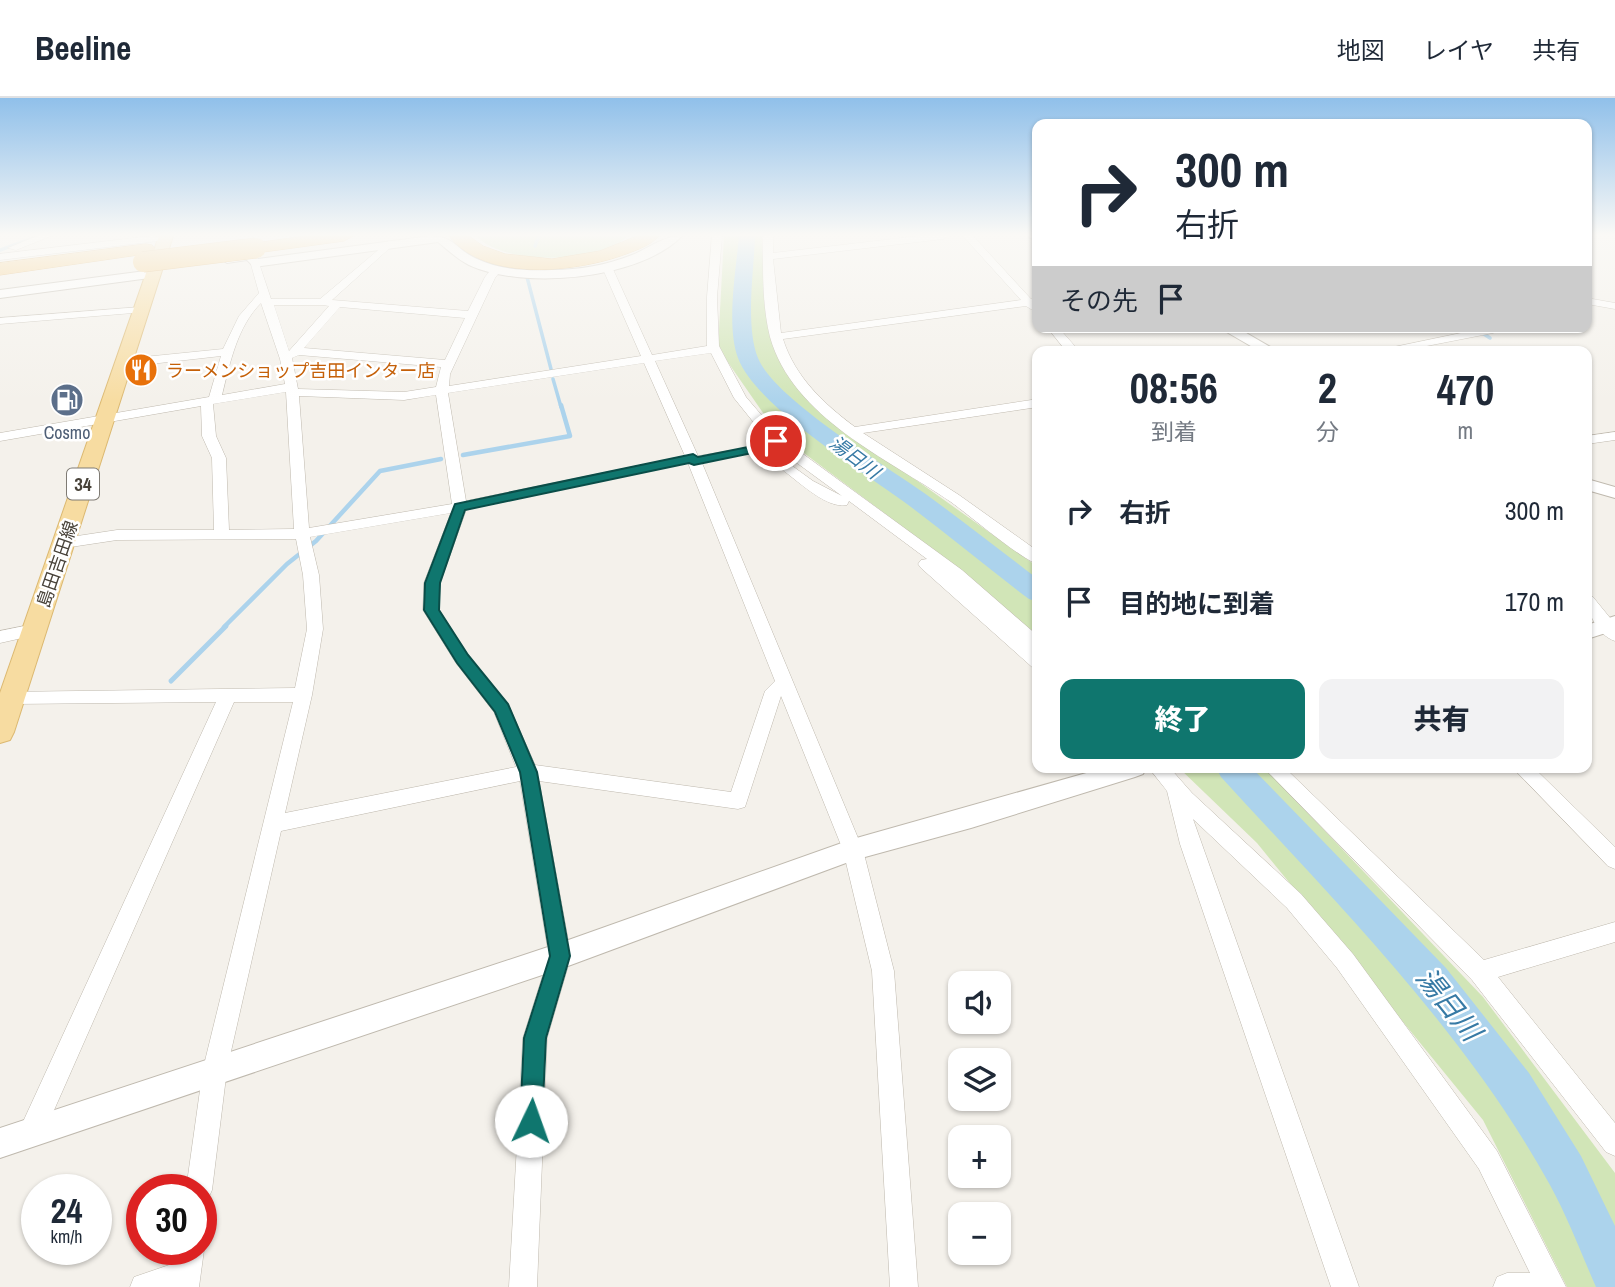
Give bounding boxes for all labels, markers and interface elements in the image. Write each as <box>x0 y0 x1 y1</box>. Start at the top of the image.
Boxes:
text: Beeline <box>35 26 131 70</box>
text: 地図 <box>1337 34 1385 66</box>
text: レイヤ <box>1423 34 1494 66</box>
text: 共有 <box>1532 34 1580 66</box>
text: 300 m <box>1175 136 1289 202</box>
icon: right <box>1060 147 1151 238</box>
text: 右折 <box>1175 203 1239 246</box>
icon: arrive <box>1152 280 1190 318</box>
text: その先 <box>1060 283 1138 318</box>
restaurant icon: ラーメンショップ吉田インター店 <box>122 351 160 389</box>
place label: ラーメンショップ吉田インター店 <box>166 358 435 383</box>
text: 08:56 <box>1130 360 1218 416</box>
text: 2 <box>1318 360 1337 416</box>
text: 470 <box>1437 362 1494 418</box>
fuel station icon: Cosmo <box>48 381 86 419</box>
pin <box>746 411 806 471</box>
text: m <box>1458 415 1473 446</box>
text: 到着 <box>1151 416 1197 447</box>
text: 分 <box>1316 416 1339 447</box>
place label: Cosmo <box>44 420 90 445</box>
icon: arrive <box>757 422 795 460</box>
water label: 湯日川 <box>824 429 887 486</box>
road number: 34 <box>67 468 99 500</box>
icon: right <box>1060 492 1098 530</box>
text: 300 m <box>1505 493 1564 528</box>
text: 右折 <box>1119 495 1171 530</box>
street label: 島田吉田線 <box>31 517 83 611</box>
icon: arrive <box>1060 583 1098 621</box>
text: 170 m <box>1505 584 1564 619</box>
text: 目的地に到着 <box>1119 586 1275 621</box>
button: 終了 <box>1060 679 1305 759</box>
button: 共有 <box>1319 679 1564 759</box>
water label: 湯日川 <box>1408 959 1492 1051</box>
map controls <box>948 971 1011 1265</box>
button: sound <box>948 971 1011 1034</box>
button: layers <box>948 1048 1011 1111</box>
position arrow <box>494 1084 568 1158</box>
button: + <box>948 1125 1011 1188</box>
speed limit sign: 30 <box>126 1174 217 1265</box>
text: 24 <box>51 1187 82 1234</box>
button: − <box>948 1202 1011 1265</box>
text: km/h <box>51 1224 83 1249</box>

